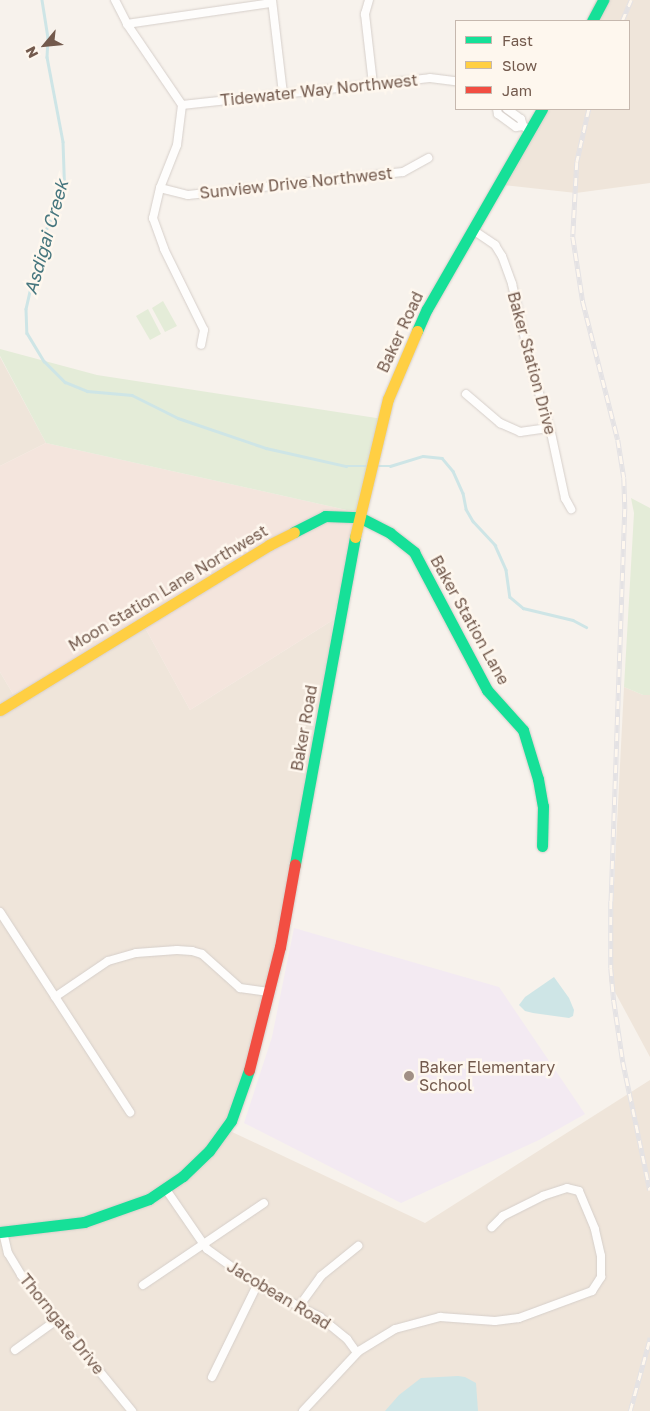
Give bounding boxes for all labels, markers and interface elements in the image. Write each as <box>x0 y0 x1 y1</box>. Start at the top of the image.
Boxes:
north arrow <box>20 20 70 70</box>
legend <box>455 20 630 110</box>
text: Fast <box>502 31 533 49</box>
text: N <box>21 44 41 61</box>
text: Slow <box>502 56 537 74</box>
street label: Tidewater Way Northwest <box>219 70 419 110</box>
text: Jam <box>502 81 532 99</box>
street label: Sunview Drive Northwest <box>199 163 393 203</box>
water label: Asdigai Creek <box>19 177 73 297</box>
street label: Baker Road <box>373 288 427 376</box>
street label: Baker Station Drive <box>504 290 560 436</box>
street label: Moon Station Lane Northwest <box>65 521 271 655</box>
street label: Baker Station Lane <box>427 552 513 688</box>
street label: Baker Road <box>287 683 321 773</box>
place label: Baker Elementary School <box>419 1057 555 1095</box>
marker: Baker Elementary School <box>403 1070 415 1082</box>
street label: Jacobean Road <box>224 1257 334 1333</box>
street label: Thorngate Drive <box>16 1270 108 1378</box>

